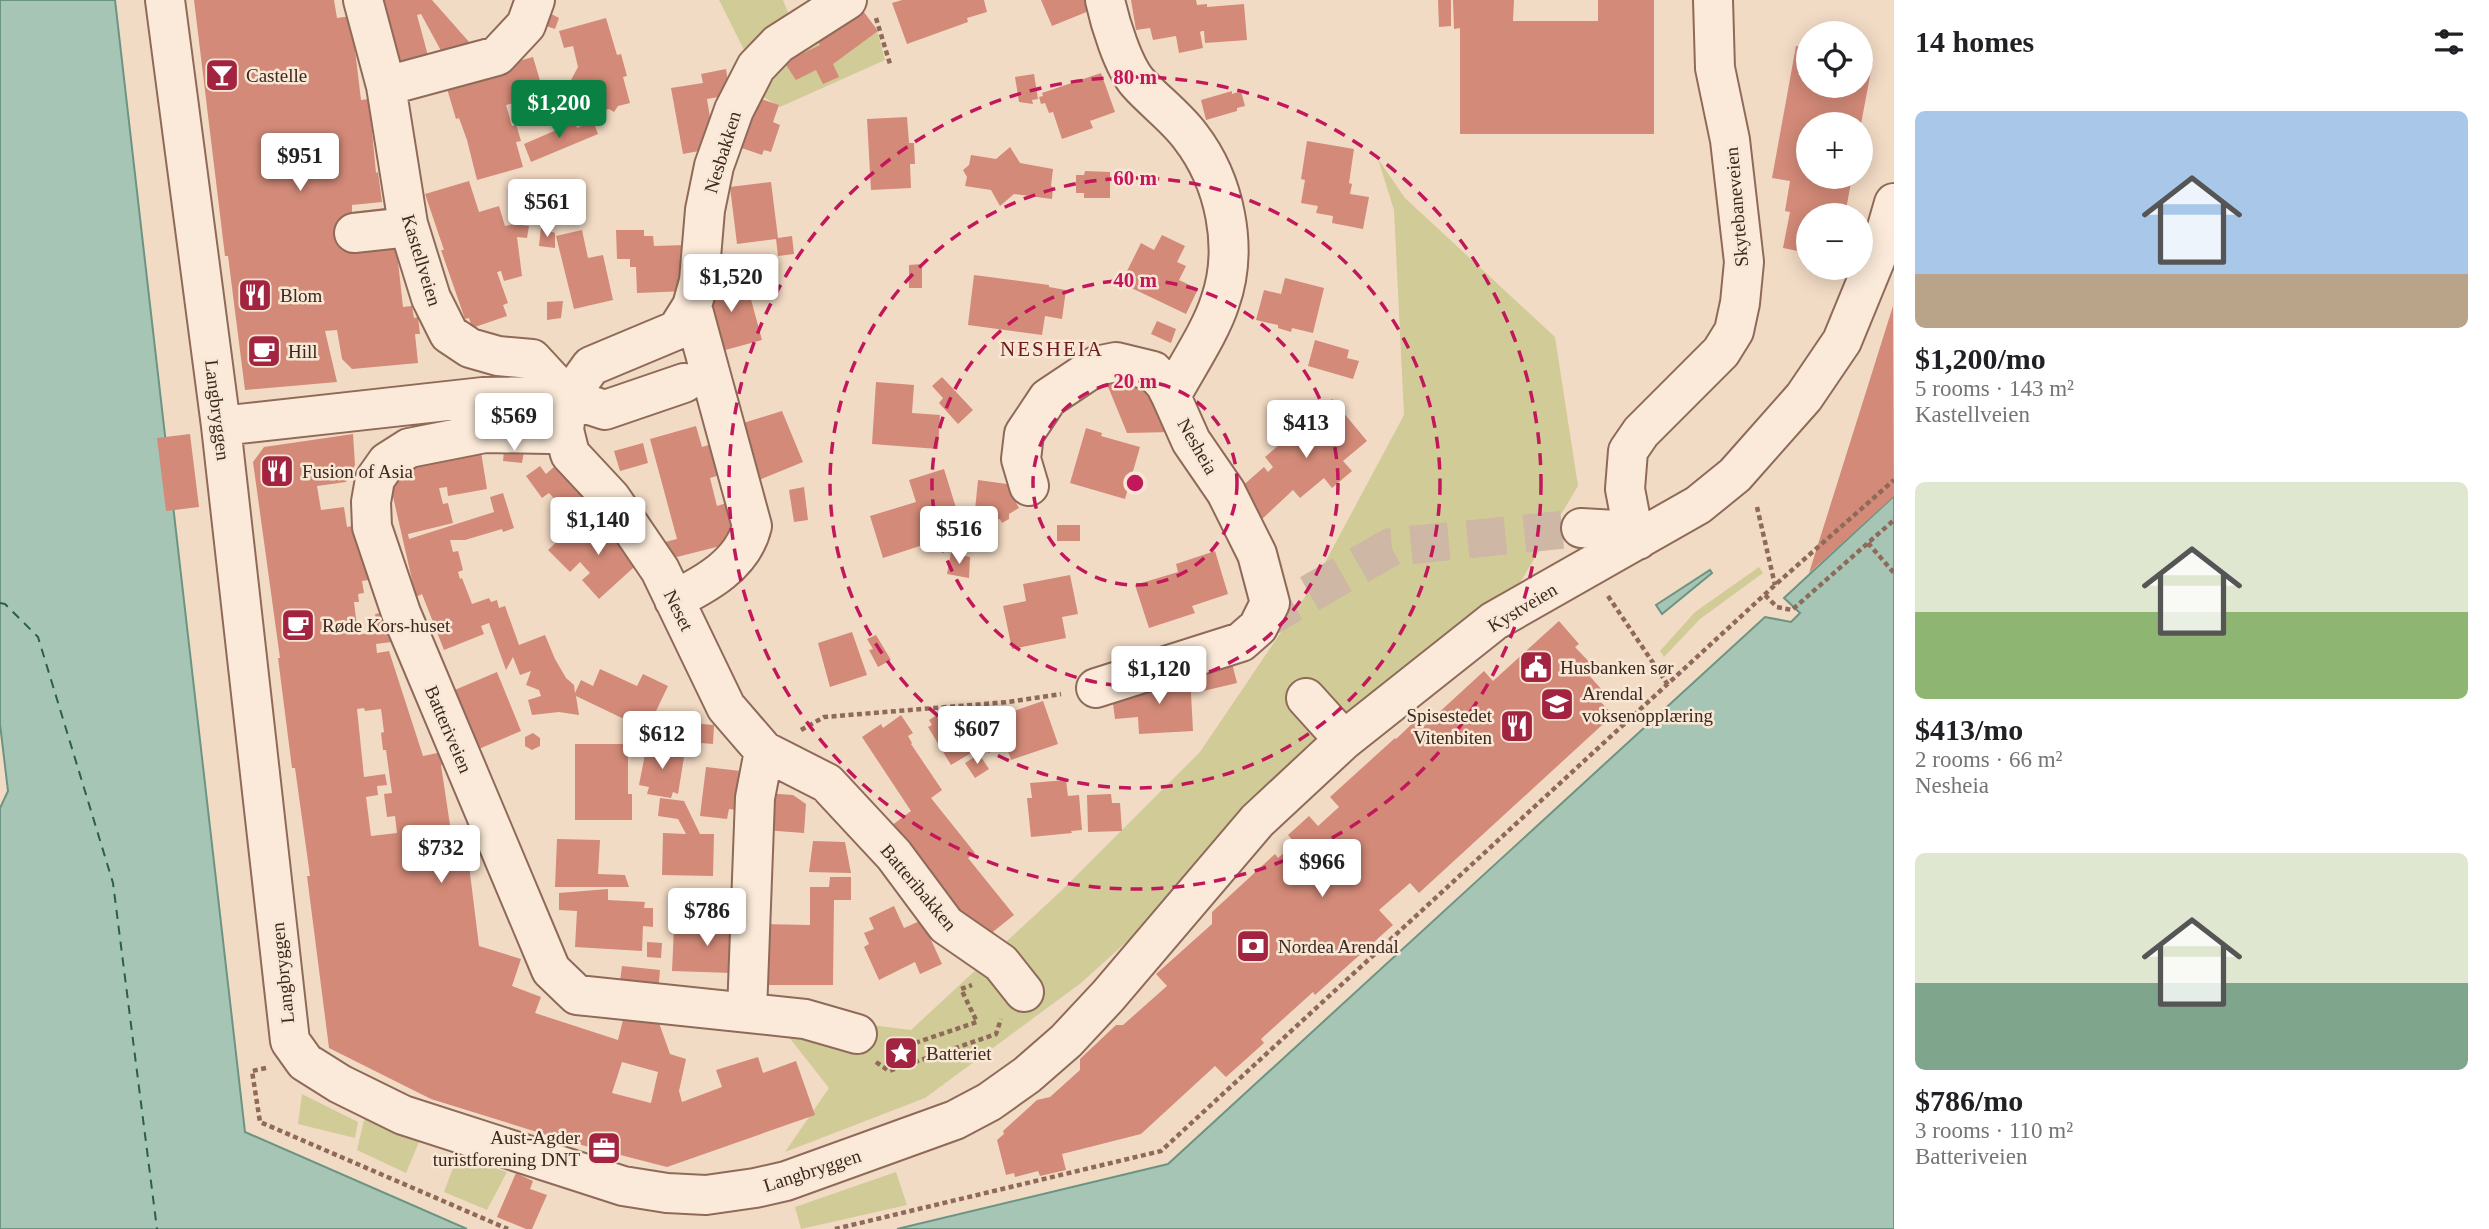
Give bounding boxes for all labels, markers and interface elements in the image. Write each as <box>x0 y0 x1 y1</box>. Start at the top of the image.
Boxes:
map controls <box>1796 21 1873 280</box>
button: locate <box>1796 21 1873 98</box>
icon: filters <box>2430 23 2468 61</box>
text: 14 homes <box>1915 25 2034 58</box>
bar icon: Castelle <box>203 56 241 94</box>
place label: Castelle <box>246 65 307 86</box>
text: 80 m <box>1113 65 1157 89</box>
pin: $1,200 <box>502 80 616 140</box>
text: $1,200 <box>527 90 591 115</box>
street label: Nesbakken <box>700 108 745 196</box>
button: + <box>1796 112 1873 189</box>
pin: $951 <box>259 134 341 193</box>
text: $951 <box>277 143 323 168</box>
street label: Skytebaneveien <box>1721 146 1752 268</box>
icon: home <box>2129 157 2255 283</box>
text: 60 m <box>1113 166 1157 190</box>
pin: $561 <box>506 180 588 239</box>
text: $561 <box>524 189 570 214</box>
button: − <box>1796 203 1873 280</box>
street label: Kastellveien <box>398 212 446 309</box>
pin: $1,520 <box>674 254 788 314</box>
text: $1,520 <box>699 264 763 289</box>
text: 40 m <box>1113 268 1157 292</box>
restaurant icon: Blom <box>236 276 274 314</box>
place label: Blom <box>280 285 322 306</box>
cafe icon: Hill <box>245 332 283 370</box>
district label: NESHEIA <box>1000 337 1104 361</box>
place label: Hill <box>288 341 318 362</box>
text: $1,200/mo <box>1915 342 2046 375</box>
street label: Langbryggen <box>201 359 234 462</box>
text: 20 m <box>1113 369 1157 393</box>
text: 5 rooms · 143 m² <box>1915 376 2074 401</box>
pin: $569 <box>473 393 555 453</box>
pin: $413 <box>1265 400 1347 460</box>
text: Kastellveien <box>1915 402 2030 427</box>
text: $569 <box>491 403 537 428</box>
text: $413 <box>1283 410 1329 435</box>
street label: Nesheia <box>1173 414 1222 478</box>
restaurant icon: Fusion of Asia <box>258 452 296 490</box>
place label: Fusion of Asia <box>302 461 413 482</box>
centre of rings <box>1123 471 1147 495</box>
pin: $1,140 <box>541 498 655 557</box>
pin: $516 <box>918 506 1000 566</box>
text: $1,140 <box>566 507 630 532</box>
text: $516 <box>936 516 982 541</box>
icon: home <box>2129 528 2255 654</box>
street label: Kystveien <box>1484 578 1561 636</box>
street label: Neset <box>660 586 698 635</box>
cafe icon: Røde Kors-huset <box>279 606 317 644</box>
place label: Røde Kors-huset <box>322 615 451 636</box>
pin: $1,120 <box>1102 646 1216 706</box>
public building icon: Husbanken sør <box>1517 648 1555 686</box>
text: $1,120 <box>1127 656 1191 681</box>
place label: Husbanken sør <box>1560 657 1674 678</box>
street label: Batteriveien <box>421 682 477 776</box>
place label: Arendal voksenopplæring <box>1582 683 1713 726</box>
school or university icon: Arendal voksenopplæring <box>1538 685 1576 723</box>
place label: Spisestedet Vitenbiten <box>1407 705 1493 748</box>
pin: $607 <box>936 706 1018 766</box>
restaurant icon: Spisestedet Vitenbiten <box>1498 707 1536 745</box>
pin: $612 <box>621 712 703 771</box>
text: $413/mo <box>1915 713 2023 746</box>
text: $607 <box>954 716 1000 741</box>
text: $612 <box>639 721 685 746</box>
text: 2 rooms · 66 m² <box>1915 747 2062 772</box>
text: Nesheia <box>1915 773 1989 798</box>
pin: $732 <box>400 826 482 885</box>
text: $732 <box>418 835 464 860</box>
pin: $966 <box>1281 839 1363 899</box>
street label: Batteribakken <box>876 840 961 935</box>
text: $966 <box>1299 849 1345 874</box>
pin: $786 <box>666 888 748 948</box>
text: $786 <box>684 898 730 923</box>
icon: home <box>2129 899 2255 1025</box>
street label: Langbryggen <box>267 921 298 1024</box>
bank icon: Nordea Arendal <box>1234 927 1272 965</box>
place label: Nordea Arendal <box>1278 936 1399 957</box>
place icon: Batteriet <box>882 1034 920 1072</box>
place label: Batteriet <box>926 1043 992 1064</box>
text: $786/mo <box>1915 1084 2023 1117</box>
text: 3 rooms · 110 m² <box>1915 1118 2073 1143</box>
place label: Aust-Agder turistforening DNT <box>433 1127 581 1170</box>
office icon: Aust-Agder turistforening DNT <box>585 1129 623 1167</box>
text: Batteriveien <box>1915 1144 2027 1169</box>
street label: Langbryggen <box>761 1145 864 1196</box>

